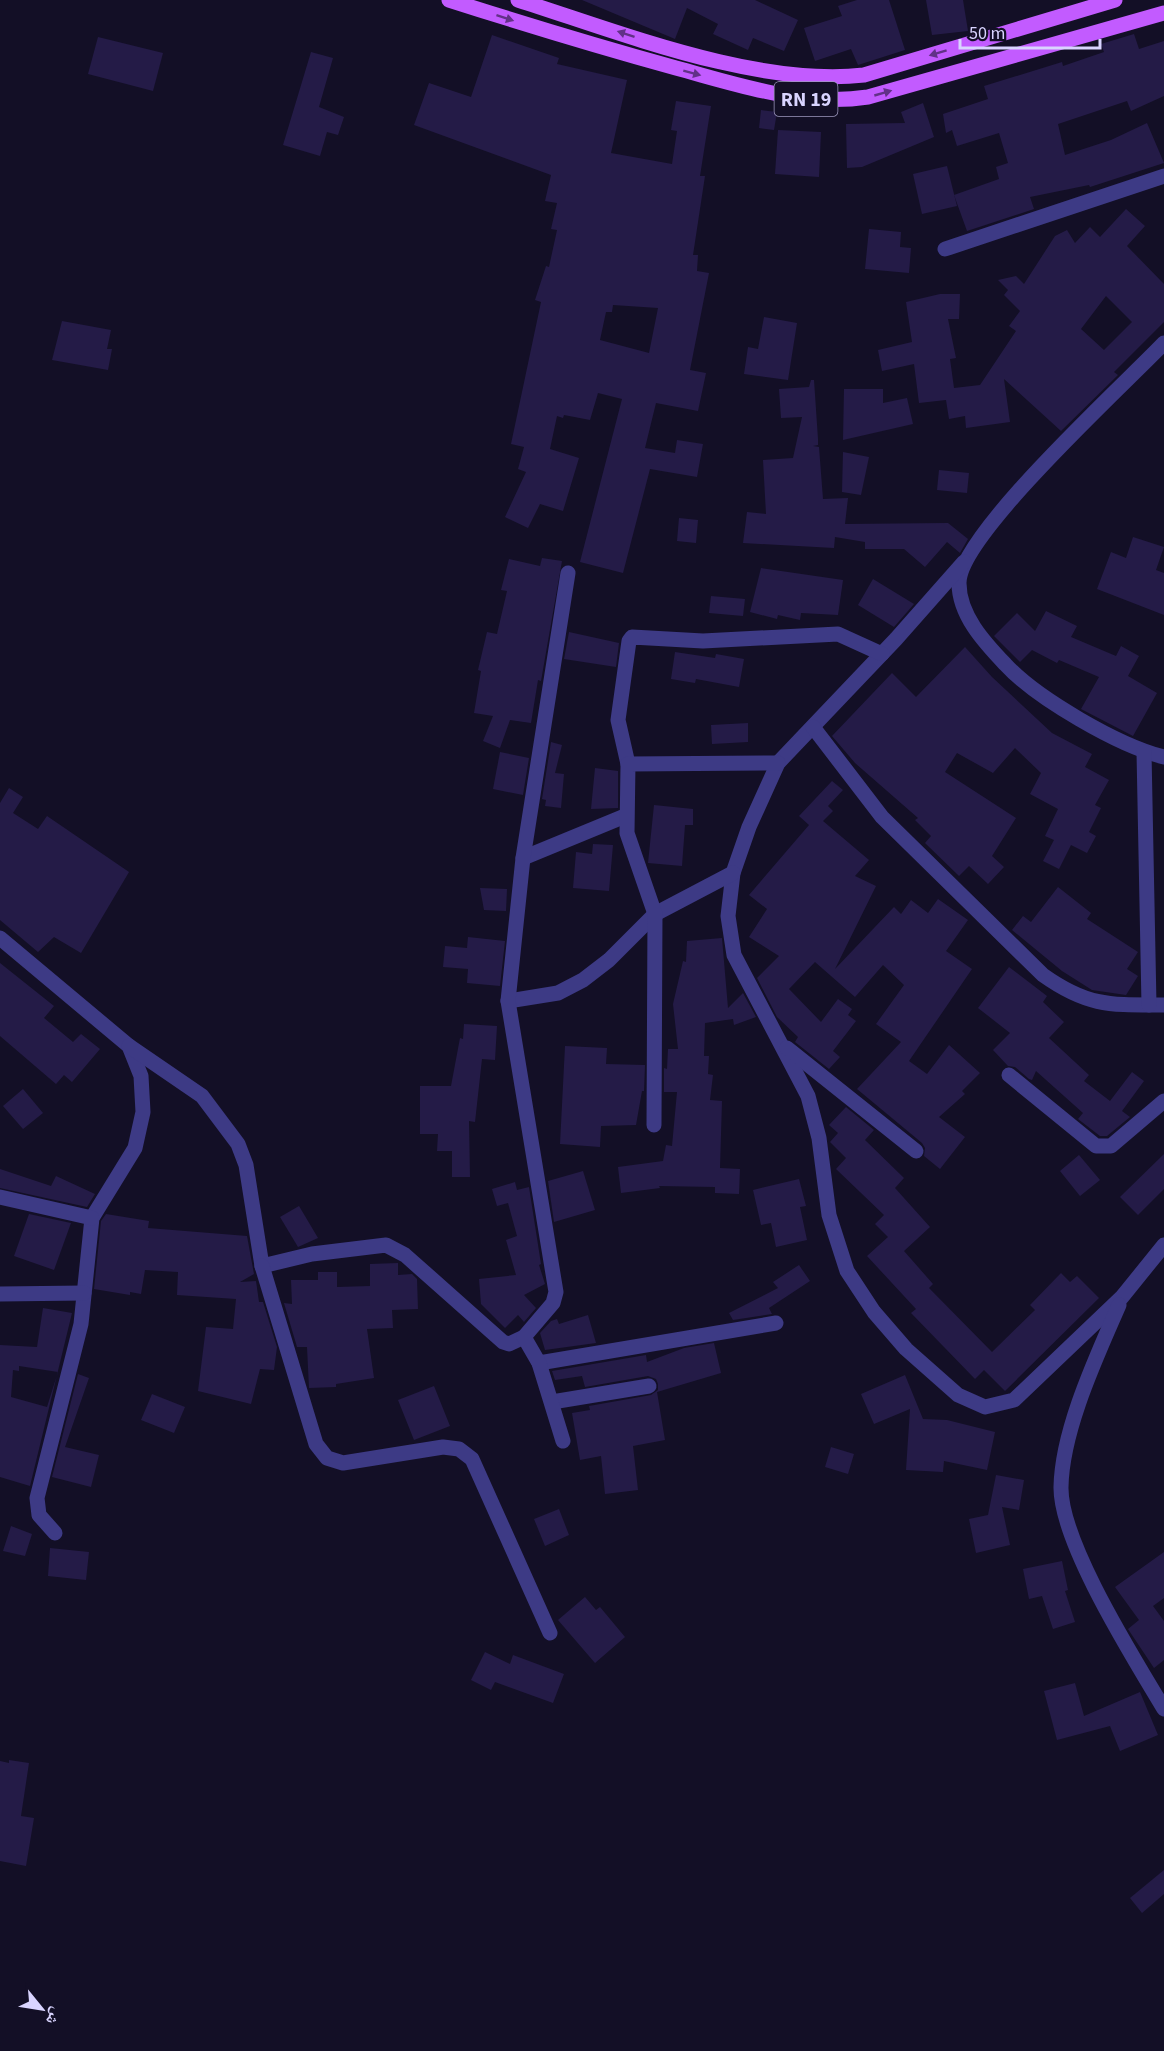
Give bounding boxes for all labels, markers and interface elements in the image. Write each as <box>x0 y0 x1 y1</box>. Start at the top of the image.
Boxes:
scale bar <box>960 12 1100 50</box>
one-way arrow <box>496 14 514 23</box>
text: 50 m <box>969 21 1005 46</box>
one-way arrow <box>617 29 635 38</box>
one-way arrow <box>929 49 947 58</box>
one-way arrow <box>683 68 701 78</box>
road number: RN 19 <box>774 82 838 116</box>
one-way arrow <box>874 88 892 97</box>
north arrow <box>12 1979 72 2039</box>
text: ش <box>40 2003 68 2029</box>

